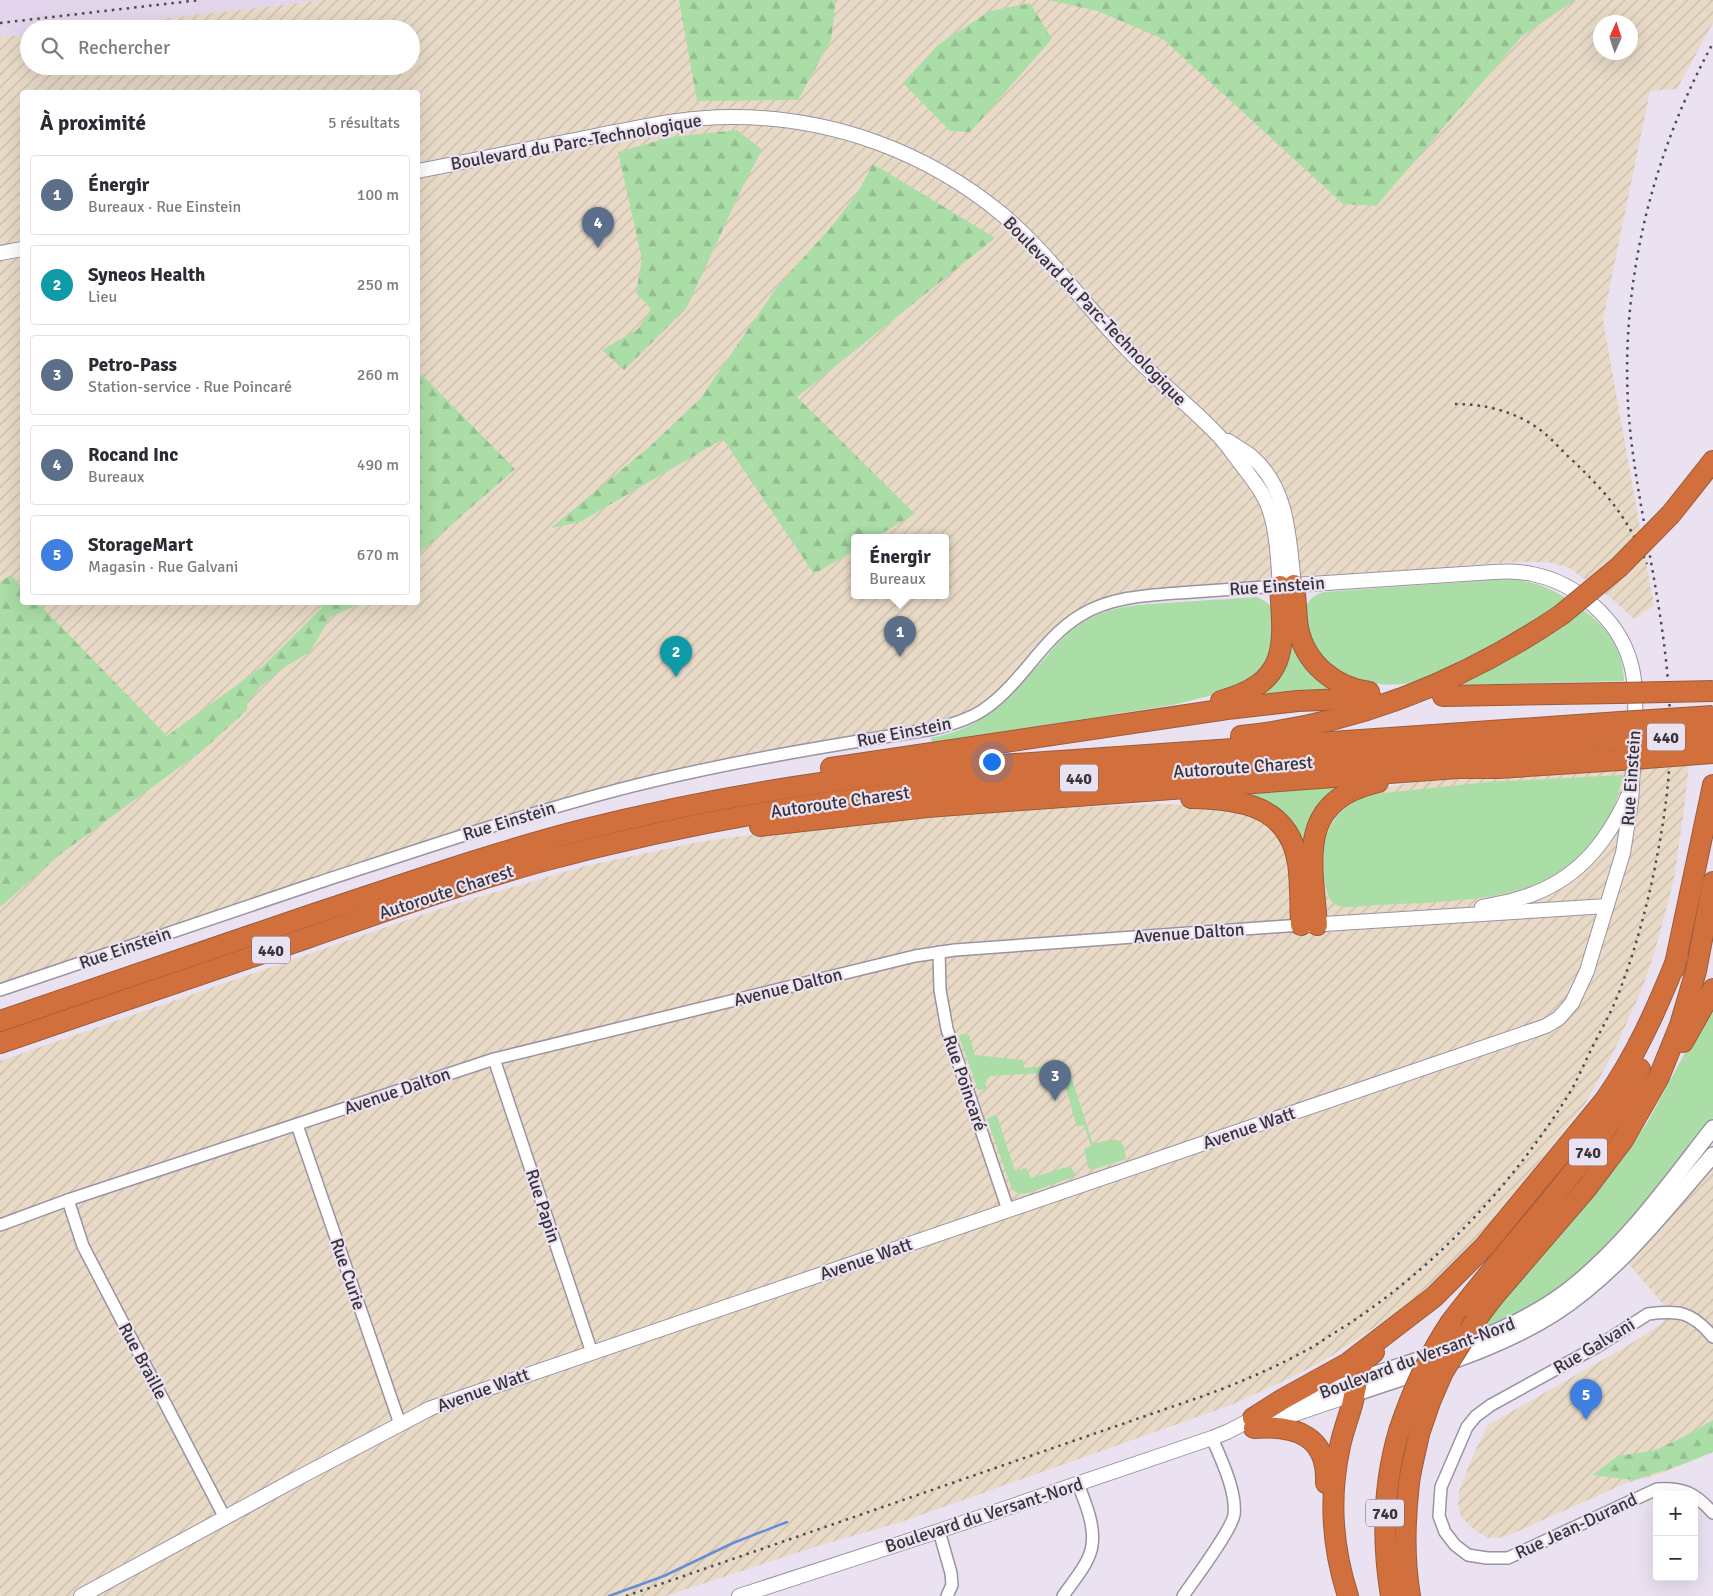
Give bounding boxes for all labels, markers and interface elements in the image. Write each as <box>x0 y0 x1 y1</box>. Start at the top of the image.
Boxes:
north arrow <box>1593 15 1638 60</box>
search box <box>20 20 420 75</box>
icon: search <box>38 34 66 62</box>
text: Rechercher <box>78 36 170 60</box>
street label: Boulevard du Parc-Technologique <box>449 109 703 175</box>
text: À proximité <box>40 110 146 136</box>
text: 5 résultats <box>328 113 400 133</box>
text: Énergir <box>88 173 149 197</box>
text: 1 <box>53 185 61 205</box>
text: 100 m <box>357 185 399 205</box>
text: Bureaux · Rue Einstein <box>88 197 241 217</box>
pin: 4 <box>582 207 614 248</box>
street label: Boulevard du Parc-Technologique <box>999 212 1191 410</box>
text: Syneos Health <box>88 263 205 287</box>
text: 2 <box>53 275 61 295</box>
text: 250 m <box>357 275 399 295</box>
text: Lieu <box>88 287 117 307</box>
text: Petro-Pass <box>88 353 177 377</box>
text: 3 <box>53 365 61 385</box>
text: 260 m <box>357 365 399 385</box>
text: Station-service · Rue Poincaré <box>88 377 292 397</box>
text: Rocand Inc <box>88 443 178 467</box>
text: 4 <box>53 455 61 475</box>
text: 490 m <box>357 455 399 475</box>
text: Bureaux <box>88 467 144 487</box>
text: StorageMart <box>88 533 193 557</box>
popup <box>851 534 949 599</box>
text: 5 <box>53 545 61 565</box>
text: 670 m <box>357 545 399 565</box>
text: Énergir <box>869 545 931 569</box>
text: Magasin · Rue Galvani <box>88 557 238 577</box>
text: Bureaux <box>869 569 926 589</box>
street label: Rue Einstein <box>1228 572 1326 600</box>
pin: 1 <box>884 616 916 657</box>
pin: 2 <box>660 636 692 677</box>
street label: Rue Einstein <box>855 712 953 752</box>
road number: 440 <box>1647 724 1685 750</box>
street label: Rue Einstein <box>1617 729 1645 827</box>
your location <box>979 749 1005 775</box>
street label: Autoroute Charest <box>1172 751 1314 783</box>
road number: 440 <box>1060 764 1098 791</box>
street label: Autoroute Charest <box>769 781 911 823</box>
street label: Rue Einstein <box>460 796 558 846</box>
street label: Autoroute Charest <box>376 860 516 924</box>
street label: Avenue Dalton <box>1133 918 1245 948</box>
street label: Rue Einstein <box>76 922 174 974</box>
road number: 440 <box>252 936 290 964</box>
street label: Avenue Dalton <box>731 963 845 1011</box>
street label: Rue Poincaré <box>938 1032 992 1134</box>
pin: 3 <box>1039 1060 1071 1101</box>
street label: Avenue Dalton <box>341 1062 453 1120</box>
street label: Avenue Watt <box>1200 1102 1298 1154</box>
road number: 740 <box>1569 1138 1607 1166</box>
street label: Rue Papin <box>521 1166 565 1246</box>
street label: Avenue Watt <box>817 1233 915 1285</box>
street label: Rue Curie <box>325 1235 371 1313</box>
street label: Boulevard du Versant-Nord <box>1316 1312 1518 1404</box>
street label: Rue Galvani <box>1549 1313 1639 1379</box>
street label: Rue Braille <box>114 1319 172 1403</box>
street label: Avenue Watt <box>434 1363 532 1417</box>
pin: 5 <box>1570 1379 1602 1420</box>
street label: Boulevard du Versant-Nord <box>882 1473 1086 1557</box>
street label: Rue Jean-Durand <box>1512 1488 1640 1564</box>
map controls <box>1653 1491 1698 1581</box>
button: + <box>1653 1491 1698 1536</box>
road number: 740 <box>1366 1500 1404 1526</box>
button: − <box>1653 1536 1698 1581</box>

